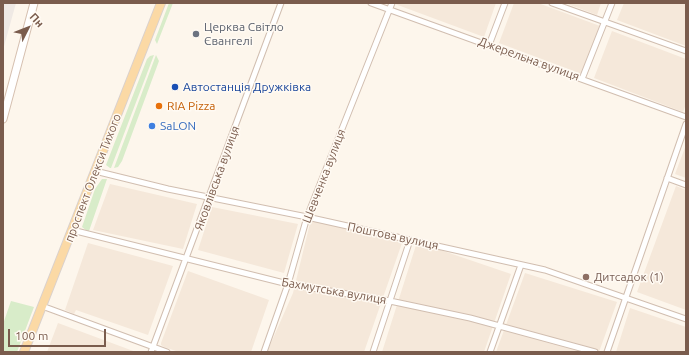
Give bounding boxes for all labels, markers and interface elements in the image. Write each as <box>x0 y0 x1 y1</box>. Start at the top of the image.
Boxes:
north arrow <box>8 8 48 48</box>
text: Пн <box>28 11 46 29</box>
place label: Церква Світло Євангелі <box>204 20 284 48</box>
marker: Церква Світло Євангелі <box>191 29 201 39</box>
street label: Джерельна вулиця <box>476 34 582 84</box>
place label: Автостанція Дружківка <box>183 80 311 94</box>
marker: Автостанція Дружківка <box>170 82 180 92</box>
place label: RIA Pizza <box>167 99 215 113</box>
marker: RIA Pizza <box>154 101 164 111</box>
street label: проспект Олекси Тихого <box>62 112 124 244</box>
place label: SaLON <box>160 119 196 133</box>
marker: SaLON <box>147 121 157 131</box>
street label: Яковлівська вулиця <box>191 124 243 232</box>
street label: Шевченка вулиця <box>299 127 349 225</box>
street label: Поштова вулиця <box>346 219 440 253</box>
place label: Дитсадок (1) <box>594 270 664 284</box>
marker: Дитсадок (1) <box>581 272 591 282</box>
street label: Бахмутська вулиця <box>280 275 388 307</box>
scale bar <box>10 321 108 347</box>
text: 100 m <box>15 329 48 342</box>

